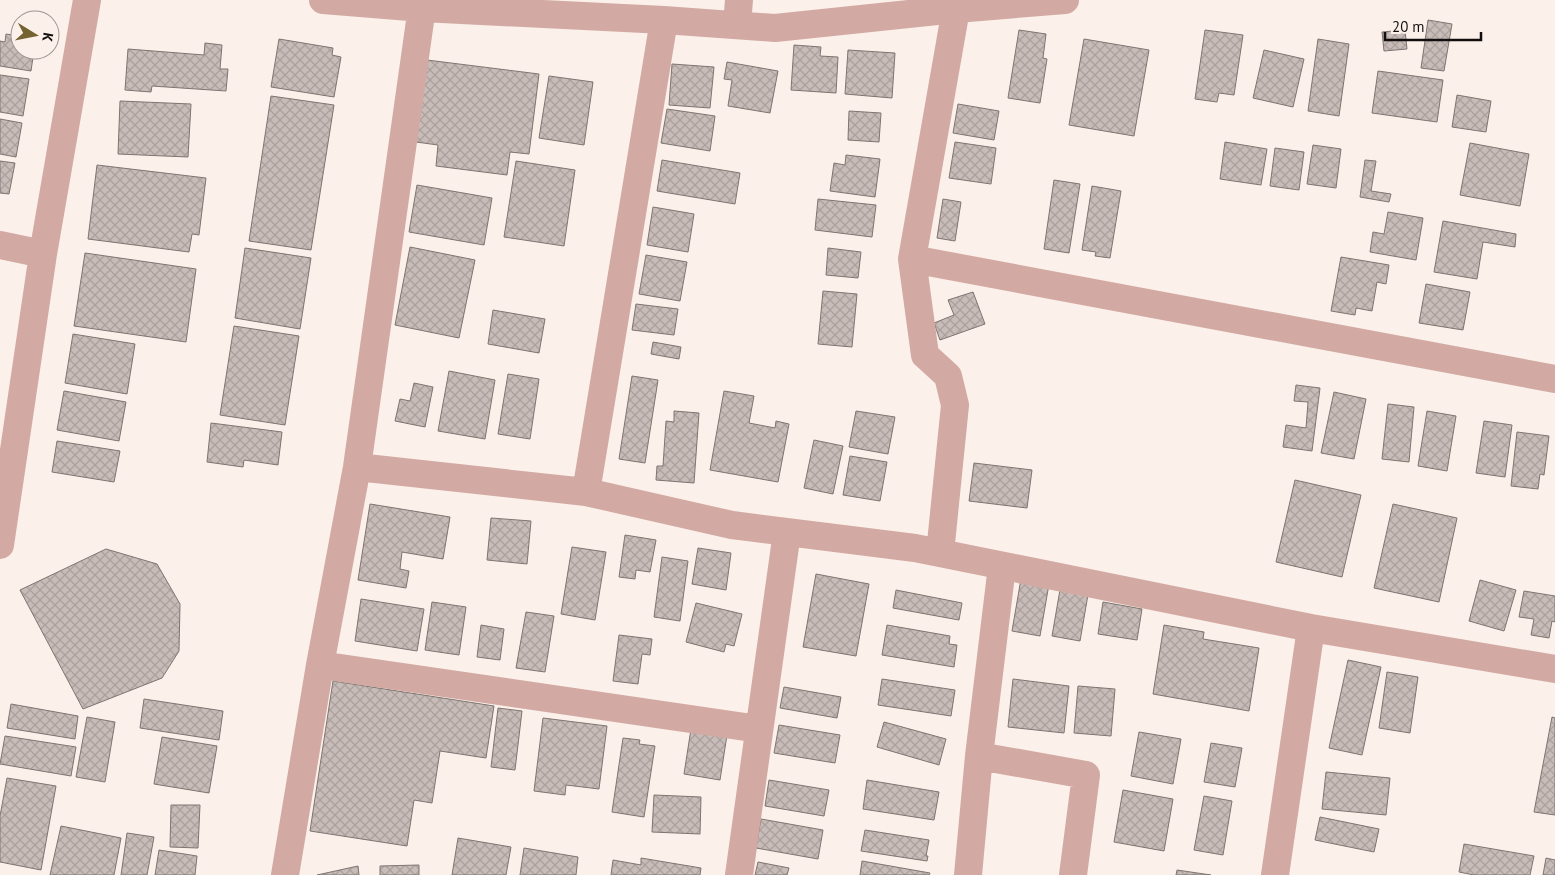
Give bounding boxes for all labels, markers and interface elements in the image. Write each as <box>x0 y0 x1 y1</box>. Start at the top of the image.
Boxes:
north arrow <box>10 10 60 60</box>
scale bar <box>1385 10 1481 42</box>
text: 20 m <box>1392 17 1425 36</box>
text: K <box>38 31 57 43</box>

